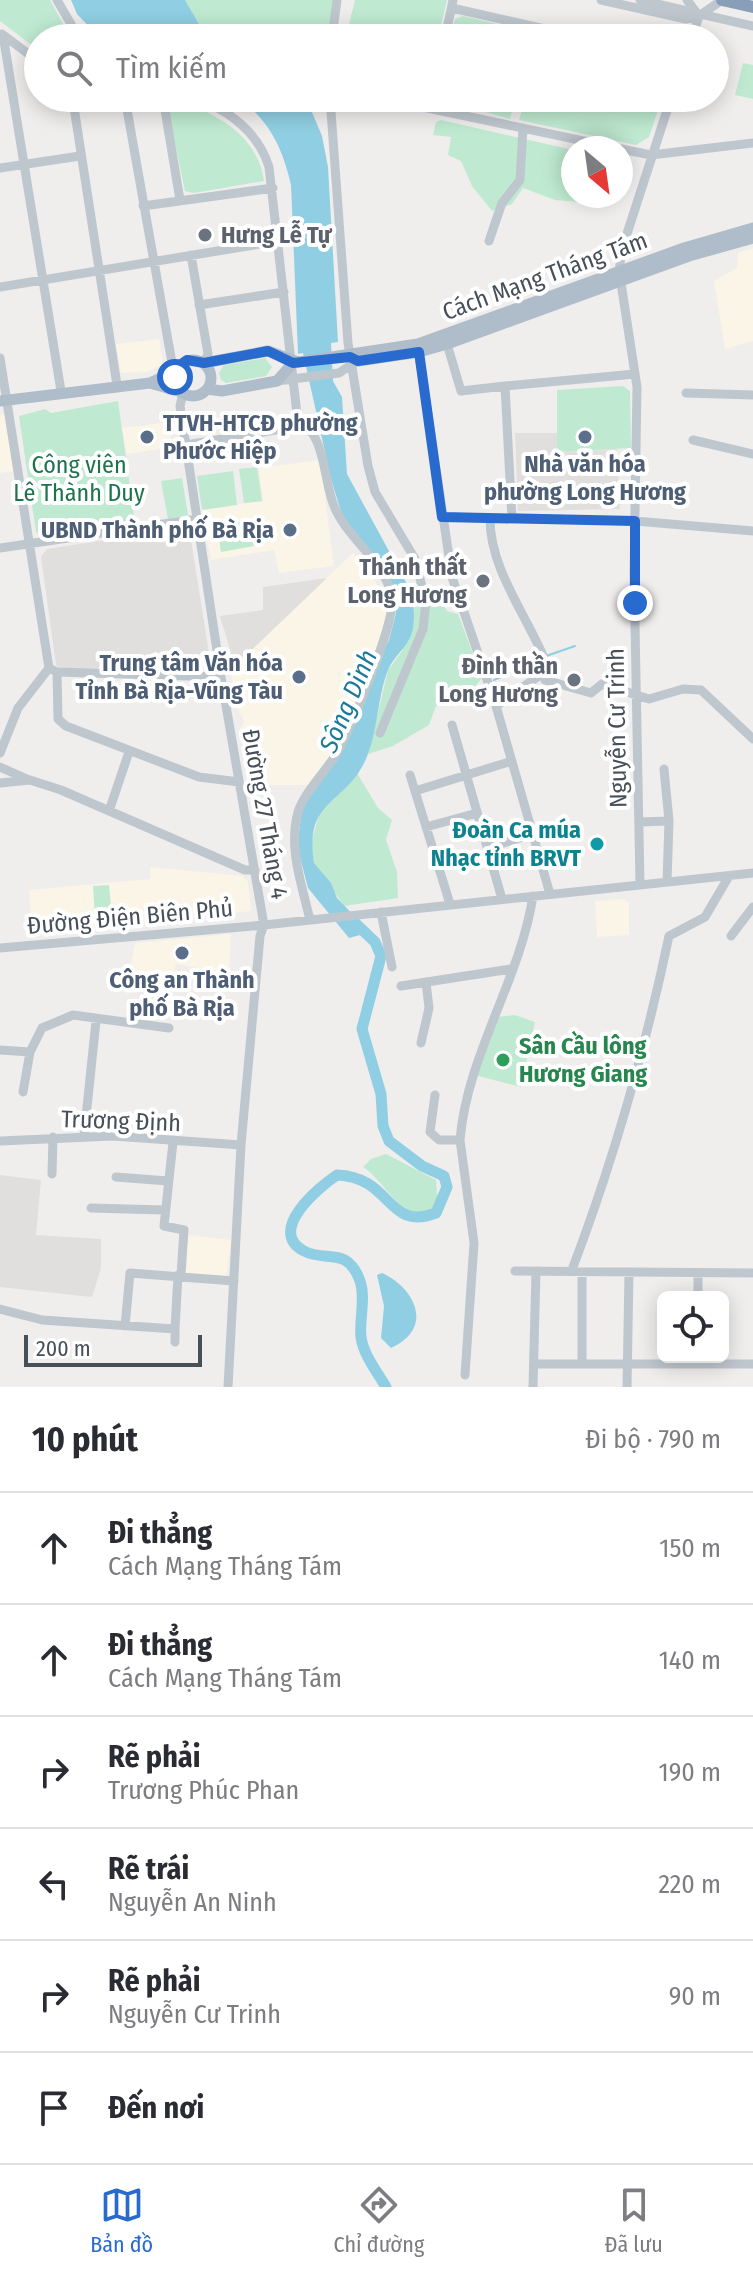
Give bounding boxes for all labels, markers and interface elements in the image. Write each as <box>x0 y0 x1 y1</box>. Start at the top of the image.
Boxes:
search box <box>24 24 729 112</box>
icon: search <box>52 46 96 90</box>
text: Tìm kiếm <box>116 50 227 86</box>
north arrow <box>561 136 633 208</box>
place label: Hưng Lễ Tự <box>221 220 333 249</box>
marker: Hưng Lễ Tự <box>196 226 214 244</box>
street label: Cách Mạng Tháng Tám <box>439 226 651 326</box>
route start <box>157 359 193 395</box>
place label: TTVH-HTCĐ phường Phước Hiệp <box>163 409 358 465</box>
marker: TTVH-HTCĐ phường Phước Hiệp <box>138 428 156 446</box>
marker: Nhà văn hóa phường Long Hương <box>576 428 594 446</box>
place label: Nhà văn hóa phường Long Hương <box>484 450 686 506</box>
park label: Công viên Lê Thành Duy <box>13 451 145 507</box>
place label: UBND Thành phố Bà Rịa <box>41 514 274 544</box>
marker: UBND Thành phố Bà Rịa <box>281 521 299 539</box>
place label: Thánh thất Long Hương <box>348 551 468 609</box>
marker: Thánh thất Long Hương <box>474 572 492 590</box>
route end <box>617 585 653 621</box>
water label: Sông Dinh <box>313 645 384 758</box>
street label: Nguyễn Cư Trinh <box>602 648 632 808</box>
place label: Trung tâm Văn hóa Tỉnh Bà Rịa-Vũng Tàu <box>76 649 283 705</box>
place label: Đình thần Long Hương <box>439 650 558 708</box>
marker: Trung tâm Văn hóa Tỉnh Bà Rịa-Vũng Tàu <box>290 668 308 686</box>
marker: Đình thần Long Hương <box>565 671 583 689</box>
street label: Đường 27 Tháng 4 <box>236 727 294 901</box>
place label: Đoàn Ca múa Nhạc tỉnh BRVT <box>431 816 581 872</box>
marker: Đoàn Ca múa Nhạc tỉnh BRVT <box>588 835 606 853</box>
street label: Đường Điện Biên Phủ <box>26 894 234 940</box>
marker: Công an Thành phố Bà Rịa <box>173 944 191 962</box>
place label: Công an Thành phố Bà Rịa <box>109 966 255 1022</box>
place label: Sân Cầu lông Hương Giang <box>519 1030 647 1088</box>
marker: Sân Cầu lông Hương Giang <box>494 1051 512 1069</box>
street label: Trương Định <box>61 1105 181 1137</box>
map controls <box>657 1291 729 1363</box>
button: locate <box>657 1291 729 1363</box>
scale bar <box>24 1331 202 1367</box>
text: 200 m <box>36 1335 91 1362</box>
text: 10 phút <box>32 1419 138 1460</box>
text: Đi bộ · 790 m <box>585 1424 721 1455</box>
text: Đi thẳng <box>108 1515 212 1551</box>
icon: ahead <box>32 1526 76 1570</box>
text: 150 m <box>659 1533 721 1564</box>
text: Cách Mạng Tháng Tám <box>108 1551 342 1582</box>
text: Đi thẳng <box>108 1627 212 1663</box>
icon: ahead <box>32 1638 76 1682</box>
text: 140 m <box>659 1645 721 1676</box>
text: Cách Mạng Tháng Tám <box>108 1663 342 1694</box>
text: Rẽ phải <box>108 1739 201 1775</box>
icon: right <box>32 1750 76 1794</box>
text: 190 m <box>659 1757 721 1788</box>
text: Trương Phúc Phan <box>108 1775 299 1806</box>
text: Rẽ trái <box>108 1851 189 1887</box>
icon: left <box>32 1862 76 1906</box>
text: 220 m <box>658 1869 721 1900</box>
text: Nguyễn An Ninh <box>108 1887 277 1918</box>
text: Rẽ phải <box>108 1963 201 1999</box>
icon: right <box>32 1974 76 2018</box>
text: 90 m <box>669 1981 721 2012</box>
text: Nguyễn Cư Trinh <box>108 1999 281 2030</box>
icon: arrive <box>32 2086 76 2130</box>
text: Đến nơi <box>108 2090 204 2126</box>
tab: Bản đồ <box>90 2183 153 2258</box>
tab: Chỉ đường <box>334 2183 424 2258</box>
tab: Đã lưu <box>605 2183 663 2258</box>

